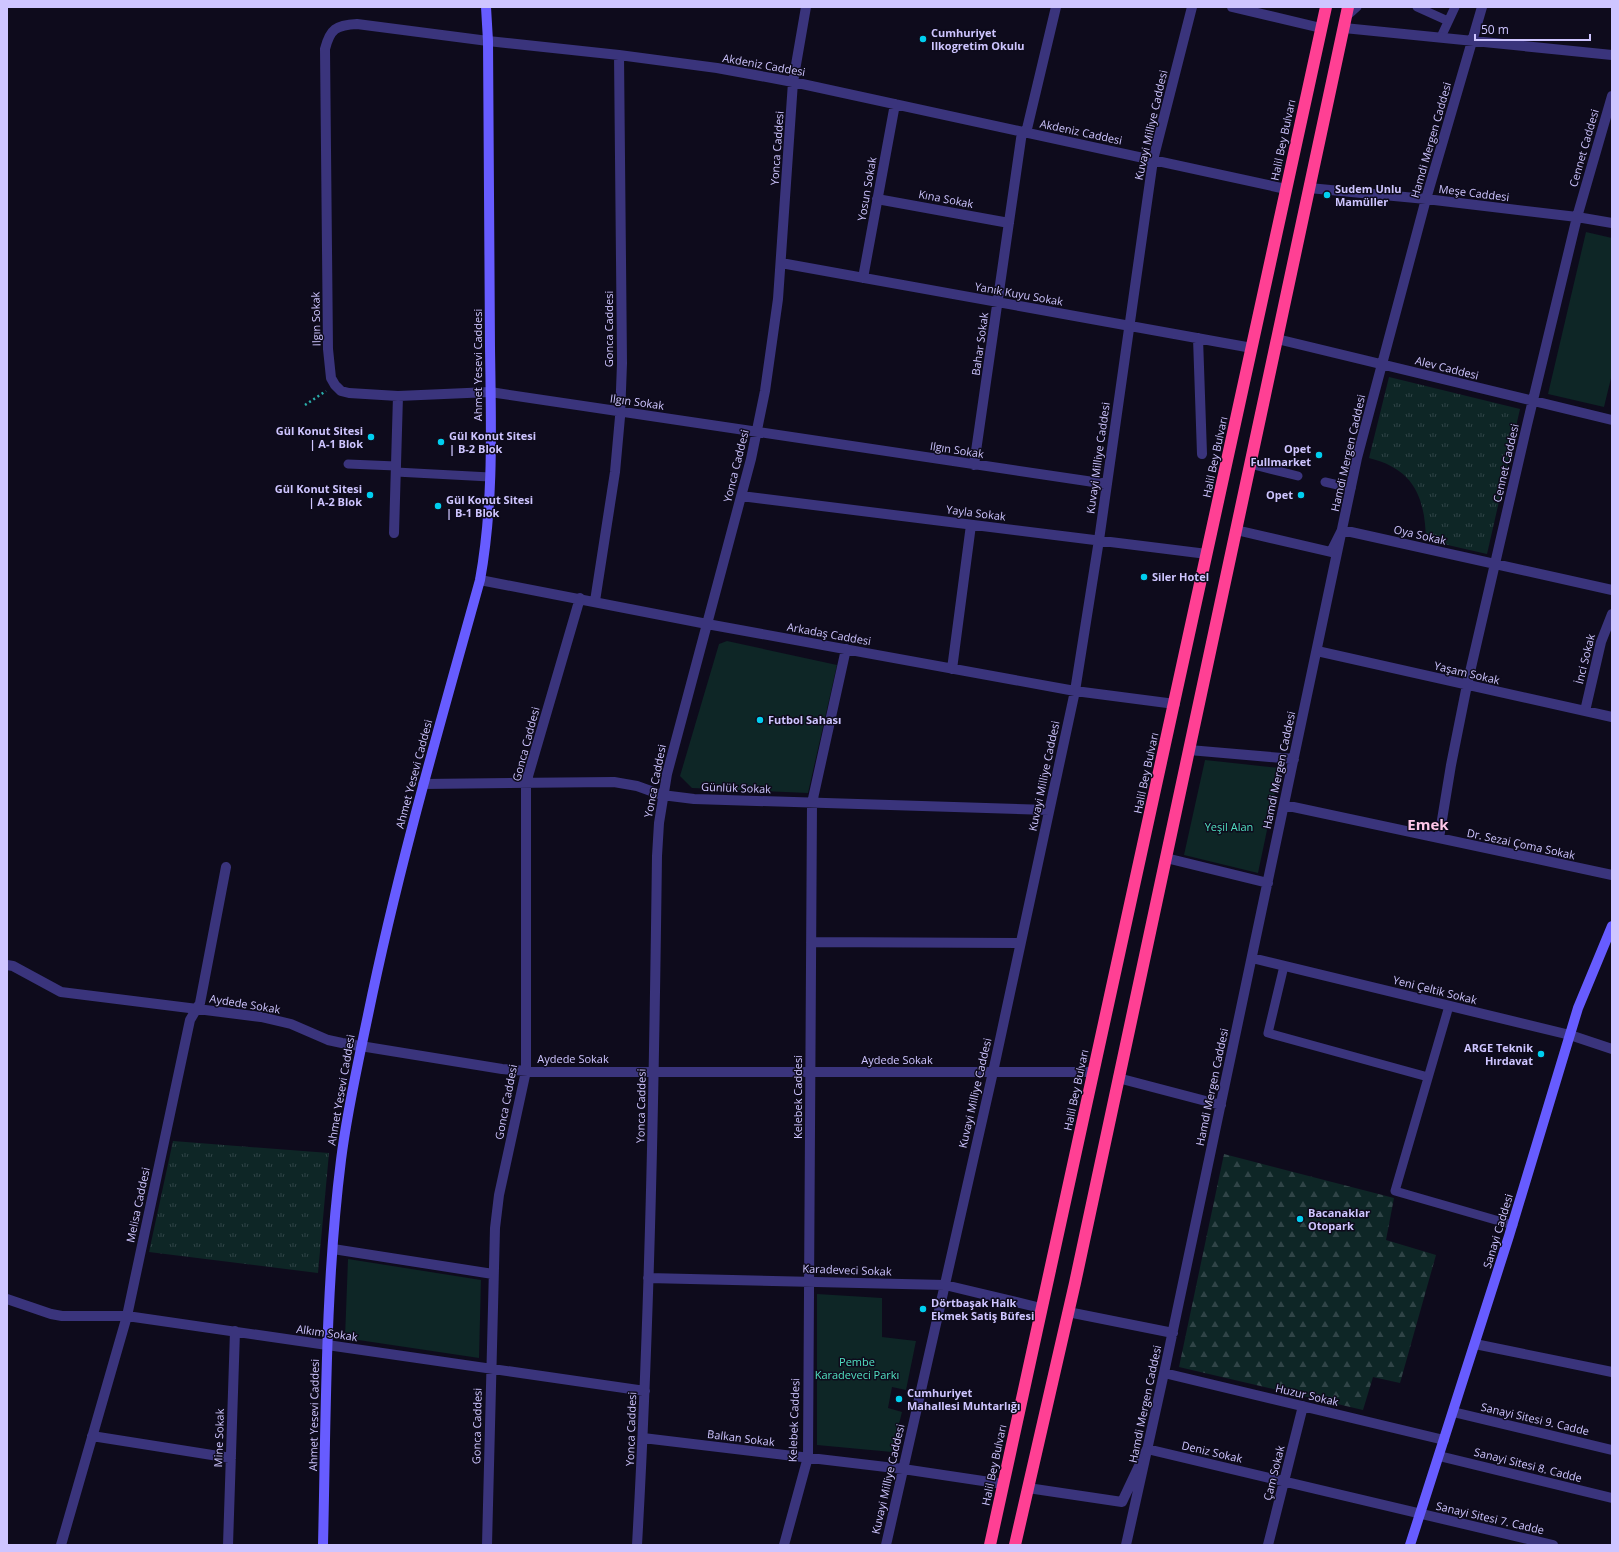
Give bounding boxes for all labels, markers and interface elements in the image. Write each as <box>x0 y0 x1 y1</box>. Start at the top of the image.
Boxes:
scale bar <box>1475 16 1590 42</box>
text: 50 m <box>1481 21 1509 38</box>
place label: Cumhuriyet Ilkogretim Okulu <box>931 25 1025 53</box>
marker: Cumhuriyet Ilkogretim Okulu <box>918 34 928 44</box>
street label: Akdeniz Caddesi <box>721 50 807 79</box>
street label: Kuvayi Milliye Caddesi <box>1131 68 1170 181</box>
street label: Hamdi Mergen Caddesi <box>1407 80 1454 200</box>
street label: Halil Bey Bulvarı <box>1267 98 1298 182</box>
street label: Cennet Caddesi <box>1565 107 1602 189</box>
street label: Yonca Caddesi <box>766 110 787 186</box>
street label: Akdeniz Caddesi <box>1039 115 1124 148</box>
street label: Yosun Sokak <box>854 156 880 222</box>
place label: Sudem Unlu Mamüller <box>1335 181 1402 209</box>
street label: Meşe Caddesi <box>1438 181 1510 204</box>
street label: Kına Sokak <box>917 186 975 211</box>
marker: Sudem Unlu Mamüller <box>1322 190 1332 200</box>
street label: Yanık Kuyu Sokak <box>974 278 1065 309</box>
street label: Ilgın Sokak <box>308 291 323 346</box>
street label: Gonca Caddesi <box>601 291 616 367</box>
street label: Ahmet Yesevi Caddesi <box>470 309 485 421</box>
street label: Bahar Sokak <box>968 311 991 377</box>
street label: Alev Caddesi <box>1414 352 1480 383</box>
street label: Ilgın Sokak <box>609 390 665 413</box>
street label: Hamdi Mergen Caddesi <box>1327 393 1368 513</box>
street label: Kuvayi Milliye Caddesi <box>1082 401 1113 515</box>
street label: Halil Bey Bulvarı <box>1199 415 1230 499</box>
street label: Cennet Caddesi <box>1489 422 1522 504</box>
place label: Gül Konut Sitesi | A-1 Blok <box>276 423 363 451</box>
place label: Gül Konut Sitesi | B-2 Blok <box>449 428 536 456</box>
street label: Yonca Caddesi <box>719 428 752 504</box>
marker: Gül Konut Sitesi | A-1 Blok <box>366 432 376 442</box>
marker: Gül Konut Sitesi | B-2 Blok <box>436 437 446 447</box>
street label: Ilgın Sokak <box>929 438 985 461</box>
place label: Opet Fullmarket <box>1250 441 1311 469</box>
marker: Opet Fullmarket <box>1314 450 1324 460</box>
place label: Gül Konut Sitesi | A-2 Blok <box>275 481 362 509</box>
place label: Opet <box>1266 487 1293 502</box>
marker: Gül Konut Sitesi | A-2 Blok <box>365 490 375 500</box>
marker: Opet <box>1296 490 1306 500</box>
place label: Gül Konut Sitesi | B-1 Blok <box>446 492 533 520</box>
marker: Gül Konut Sitesi | B-1 Blok <box>433 501 443 511</box>
street label: Yayla Sokak <box>945 501 1007 524</box>
street label: Oya Sokak <box>1392 521 1448 548</box>
place label: Siler Hotel <box>1152 569 1209 584</box>
marker: Siler Hotel <box>1139 572 1149 582</box>
street label: Arkadaş Caddesi <box>786 619 872 648</box>
street label: İnci Sokak <box>1571 632 1598 685</box>
street label: Yaşam Sokak <box>1433 658 1502 687</box>
street label: Gonca Caddesi <box>508 705 543 783</box>
street label: Hamdi Mergen Caddesi <box>1259 710 1298 830</box>
place label: Futbol Sahası <box>768 712 841 727</box>
marker: Futbol Sahası <box>755 715 765 725</box>
street label: Ahmet Yesevi Caddesi <box>392 718 435 830</box>
street label: Kuvayi Milliye Caddesi <box>1024 719 1063 832</box>
street label: Halil Bey Bulvarı <box>1130 731 1161 815</box>
street label: Yonca Caddesi <box>640 743 669 819</box>
street label: Günlük Sokak <box>701 779 771 796</box>
district label: Emek <box>1407 814 1449 834</box>
park label: Yeşil Alan <box>1205 819 1253 834</box>
street label: Dr. Sezai Çoma Sokak <box>1466 825 1577 862</box>
street label: Yeni Çeltik Sokak <box>1391 972 1479 1007</box>
street label: Aydede Sokak <box>209 991 282 1017</box>
street label: Hamdi Mergen Caddesi <box>1192 1027 1231 1147</box>
street label: Ahmet Yesevi Caddesi <box>323 1033 358 1147</box>
street label: Kuvayi Milliye Caddesi <box>955 1036 994 1149</box>
place label: ARGE Teknik Hırdavat <box>1464 1040 1533 1068</box>
street label: Halil Bey Bulvarı <box>1060 1048 1091 1132</box>
marker: ARGE Teknik Hırdavat <box>1536 1049 1546 1059</box>
street label: Aydede Sokak <box>537 1051 609 1066</box>
street label: Aydede Sokak <box>861 1052 933 1067</box>
street label: Kelebek Caddesi <box>790 1055 805 1139</box>
street label: Gonca Caddesi <box>491 1063 520 1141</box>
street label: Yonca Caddesi <box>632 1069 649 1143</box>
street label: Melisa Caddesi <box>122 1166 153 1244</box>
street label: Sanayi Caddesi <box>1479 1192 1516 1270</box>
place label: Bacanaklar Otopark <box>1308 1205 1370 1233</box>
marker: Bacanaklar Otopark <box>1295 1214 1305 1224</box>
street label: Karadeveci Sokak <box>802 1260 892 1279</box>
place label: Dörtbaşak Halk Ekmek Satiş Büfesi <box>931 1295 1034 1323</box>
marker: Dörtbaşak Halk Ekmek Satiş Büfesi <box>918 1304 928 1314</box>
street label: Alkım Sokak <box>295 1321 359 1344</box>
street label: Hamdi Mergen Caddesi <box>1125 1344 1164 1464</box>
park label: Pembe Karadeveci Parkı <box>815 1354 899 1382</box>
street label: Ahmet Yesevi Caddesi <box>305 1359 322 1471</box>
street label: Kelebek Caddesi <box>785 1378 802 1462</box>
street label: Huzur Sokak <box>1274 1380 1340 1409</box>
place label: Cumhuriyet Mahallesi Muhtarlığı <box>907 1385 1020 1413</box>
street label: Gonca Caddesi <box>468 1388 485 1464</box>
street label: Yonca Caddesi <box>622 1392 639 1466</box>
marker: Cumhuriyet Mahallesi Muhtarlığı <box>894 1394 904 1404</box>
street label: Sanayi Sitesi 9. Cadde <box>1480 1399 1591 1438</box>
street label: Mine Sokak <box>210 1408 227 1468</box>
street label: Kuvayi Milliye Caddesi <box>868 1422 907 1535</box>
street label: Halil Bey Bulvarı <box>978 1423 1009 1507</box>
street label: Balkan Sokak <box>706 1426 776 1449</box>
street label: Deniz Sokak <box>1180 1437 1244 1466</box>
street label: Çam Sokak <box>1259 1443 1288 1502</box>
street label: Sanayi Sitesi 8. Cadde <box>1473 1444 1584 1485</box>
street label: Sanayi Sitesi 7. Cadde <box>1435 1498 1546 1537</box>

